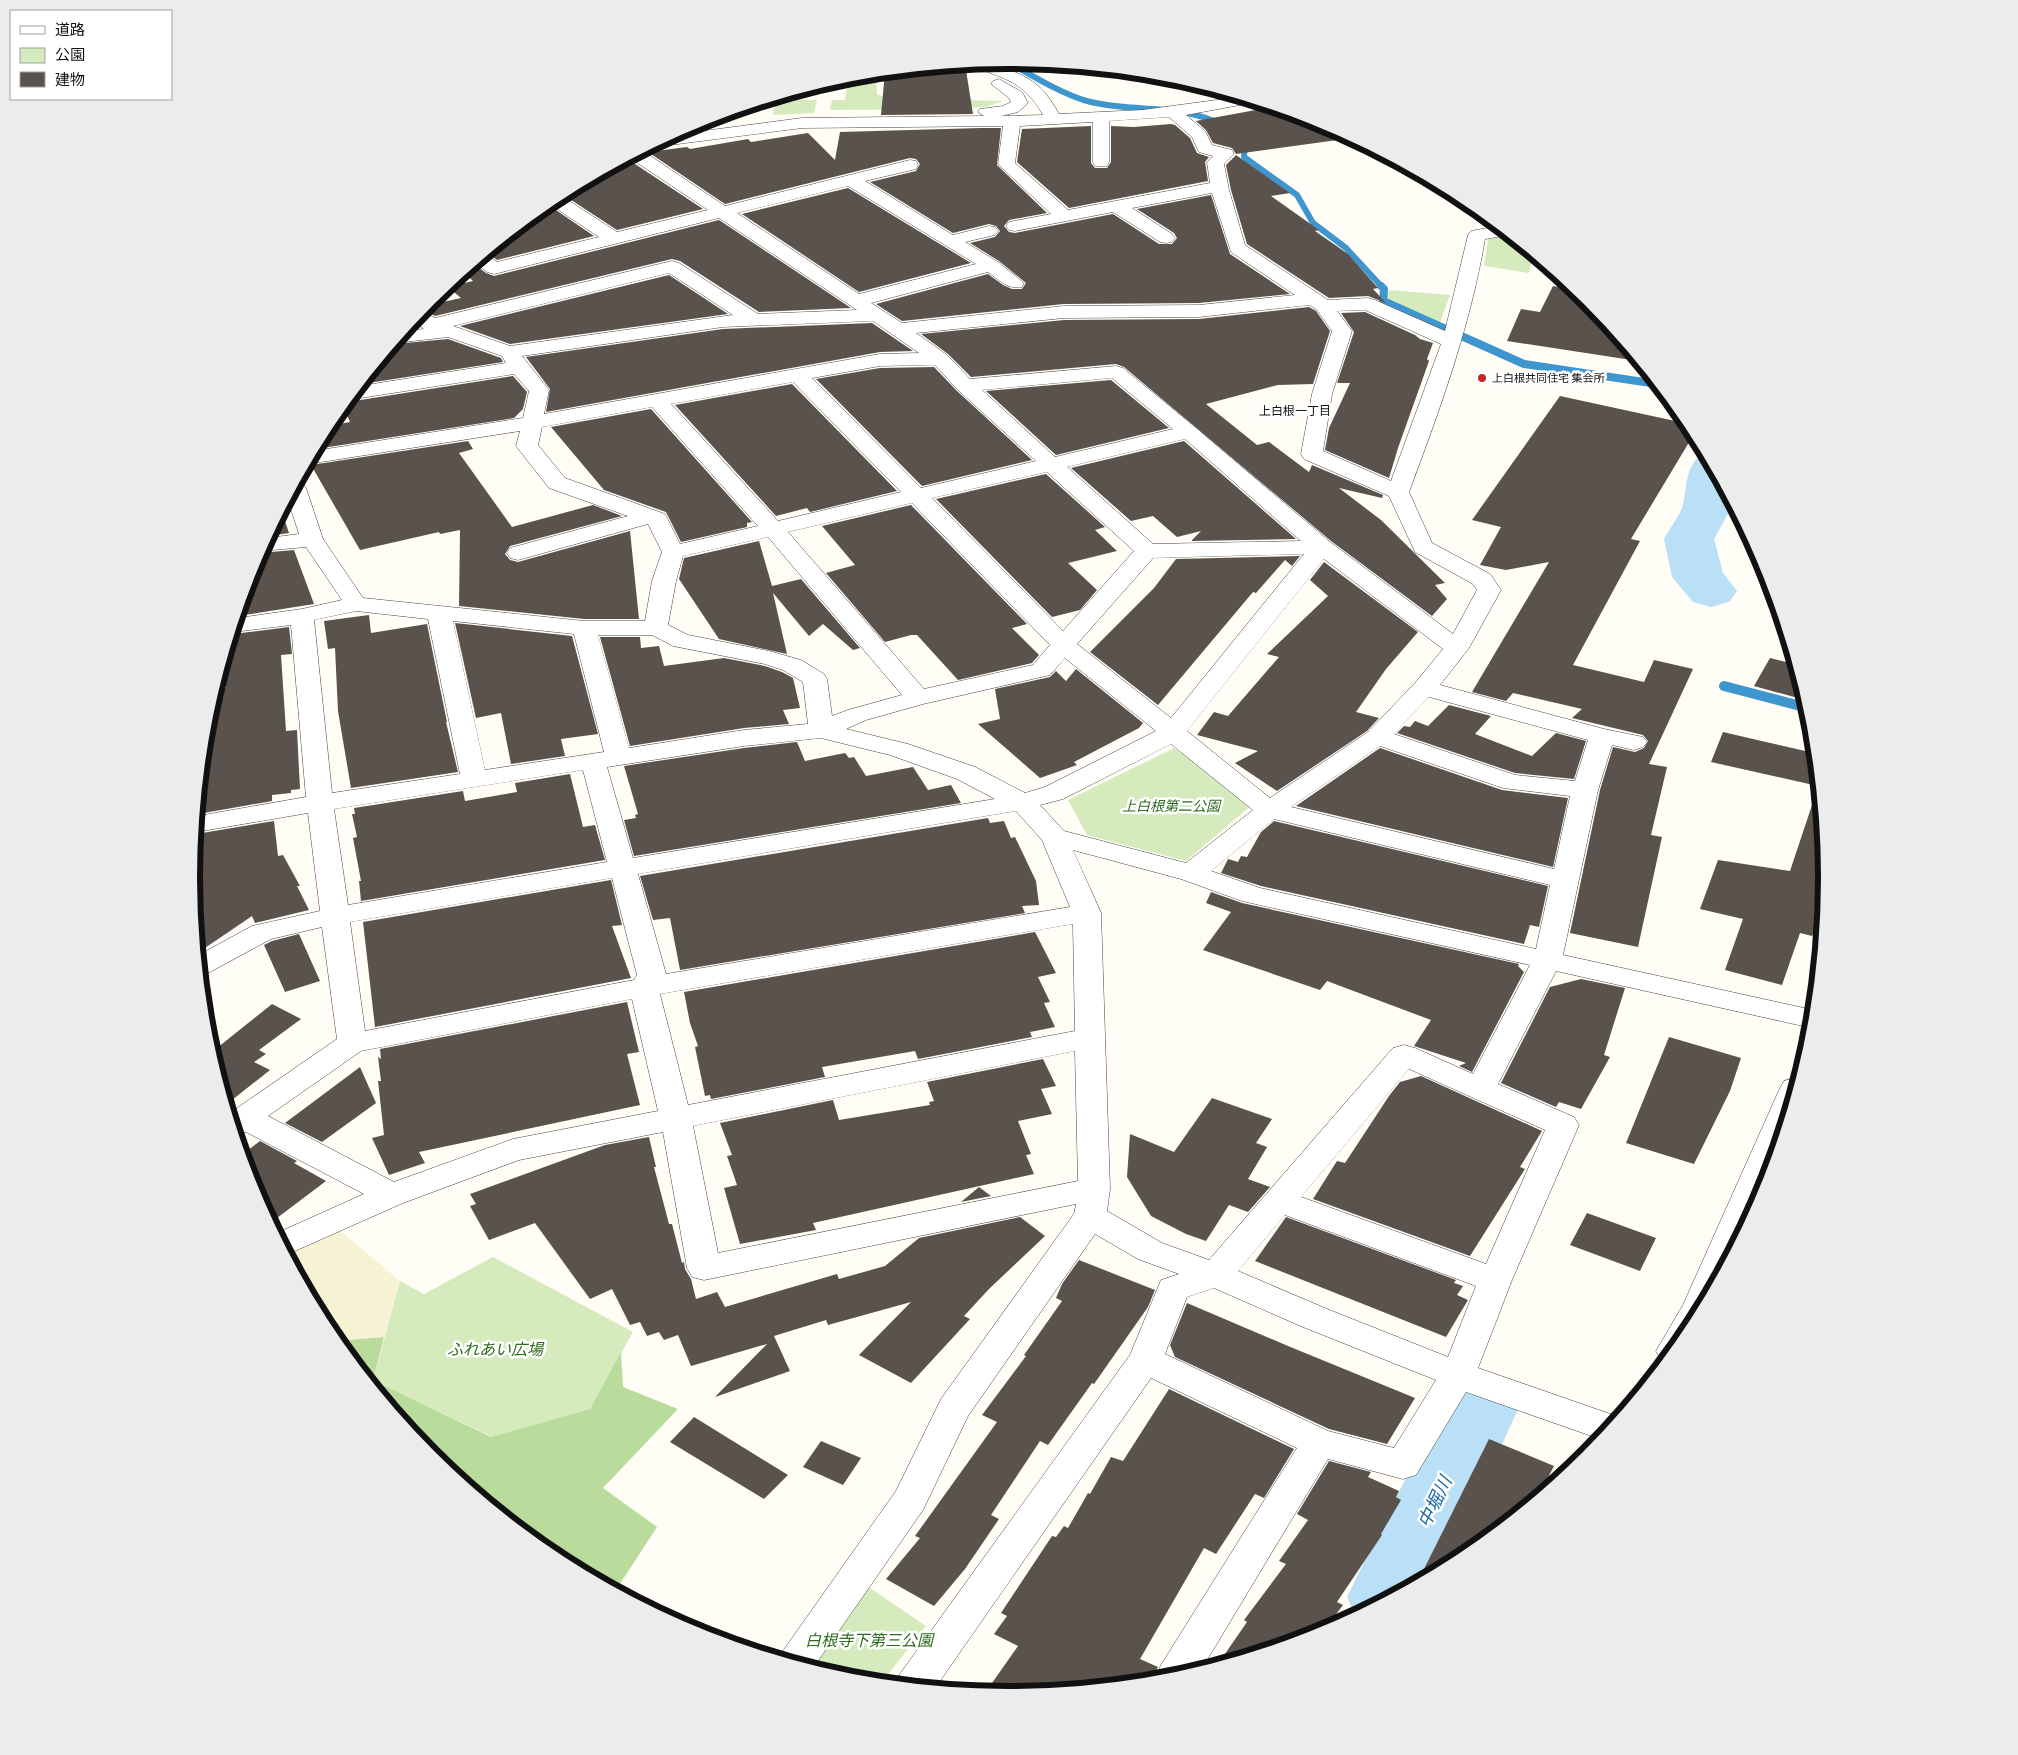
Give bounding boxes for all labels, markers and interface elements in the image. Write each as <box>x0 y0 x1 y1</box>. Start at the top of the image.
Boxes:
legend <box>10 10 172 100</box>
text: 道路 <box>55 19 85 40</box>
text: 公園 <box>55 44 85 65</box>
text: 建物 <box>55 69 85 90</box>
place label: 上白根共同住宅 集会所 <box>1492 371 1606 386</box>
marker: 上白根共同住宅 集会所 <box>1476 372 1488 384</box>
district label: 上白根一丁目 <box>1259 403 1331 419</box>
park label: 上白根第二公園 <box>1122 796 1222 816</box>
park label: ふれあい広場 <box>447 1338 545 1360</box>
water label: 中堀川 <box>1411 1470 1458 1532</box>
park label: 白根寺下第三公園 <box>805 1629 935 1651</box>

